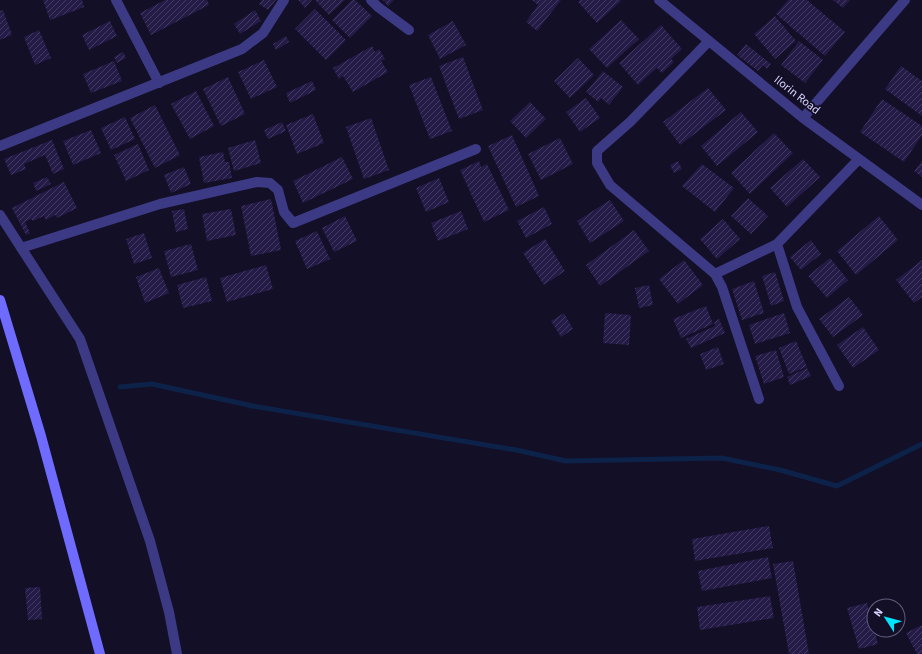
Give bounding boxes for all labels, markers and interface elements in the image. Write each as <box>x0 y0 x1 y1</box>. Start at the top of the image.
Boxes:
street label: Ilorin Road <box>770 72 824 118</box>
north arrow <box>866 598 906 638</box>
text: N <box>870 605 887 620</box>

